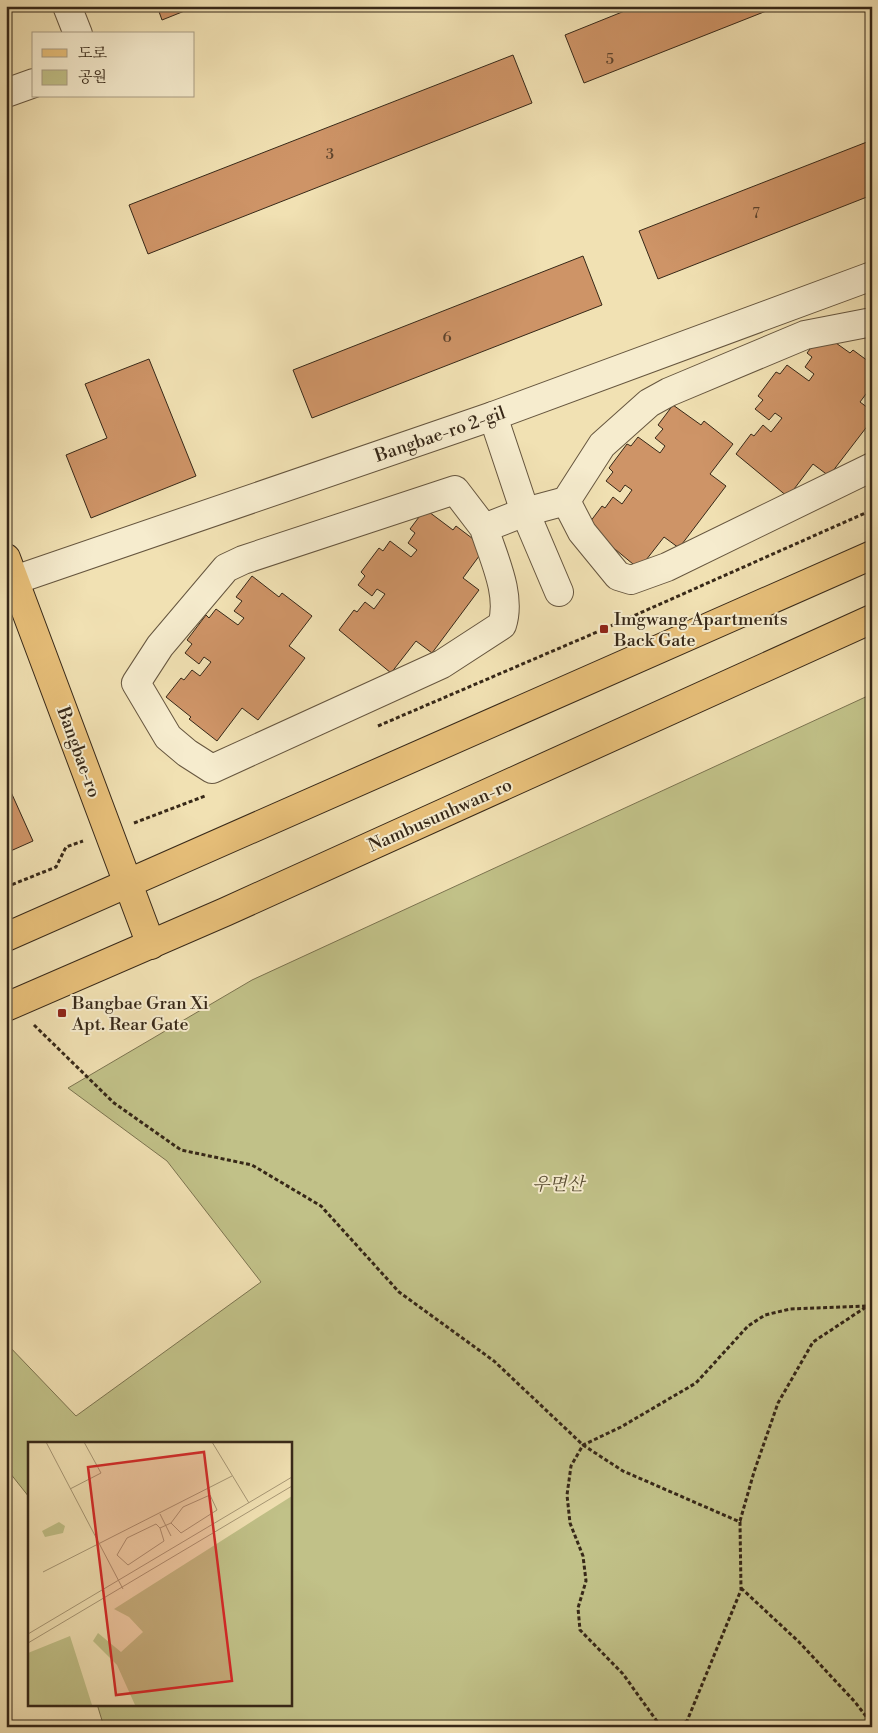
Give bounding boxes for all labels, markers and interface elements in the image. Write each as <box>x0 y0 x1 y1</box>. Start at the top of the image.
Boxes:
legend <box>32 32 195 98</box>
text: 도로 <box>78 44 107 63</box>
house number: 5 <box>606 50 614 69</box>
text: 공원 <box>78 68 107 87</box>
house number: 3 <box>326 145 334 164</box>
house number: 7 <box>752 204 760 223</box>
house number: 6 <box>442 328 452 347</box>
street label: Bangbae-ro 2-gil <box>371 401 509 468</box>
place label: Imgwang Apartments Back Gate <box>613 608 788 652</box>
marker: Imgwang Apartments Back Gate <box>598 623 610 635</box>
street label: Bangbae-ro <box>51 703 106 801</box>
street label: Nambusunhwan-ro <box>365 773 516 858</box>
place label: Bangbae Gran Xi Apt. Rear Gate <box>71 992 209 1036</box>
marker: Bangbae Gran Xi Apt. Rear Gate <box>56 1007 68 1019</box>
park label: 우면산 <box>532 1173 587 1196</box>
inset map <box>28 1442 291 1706</box>

